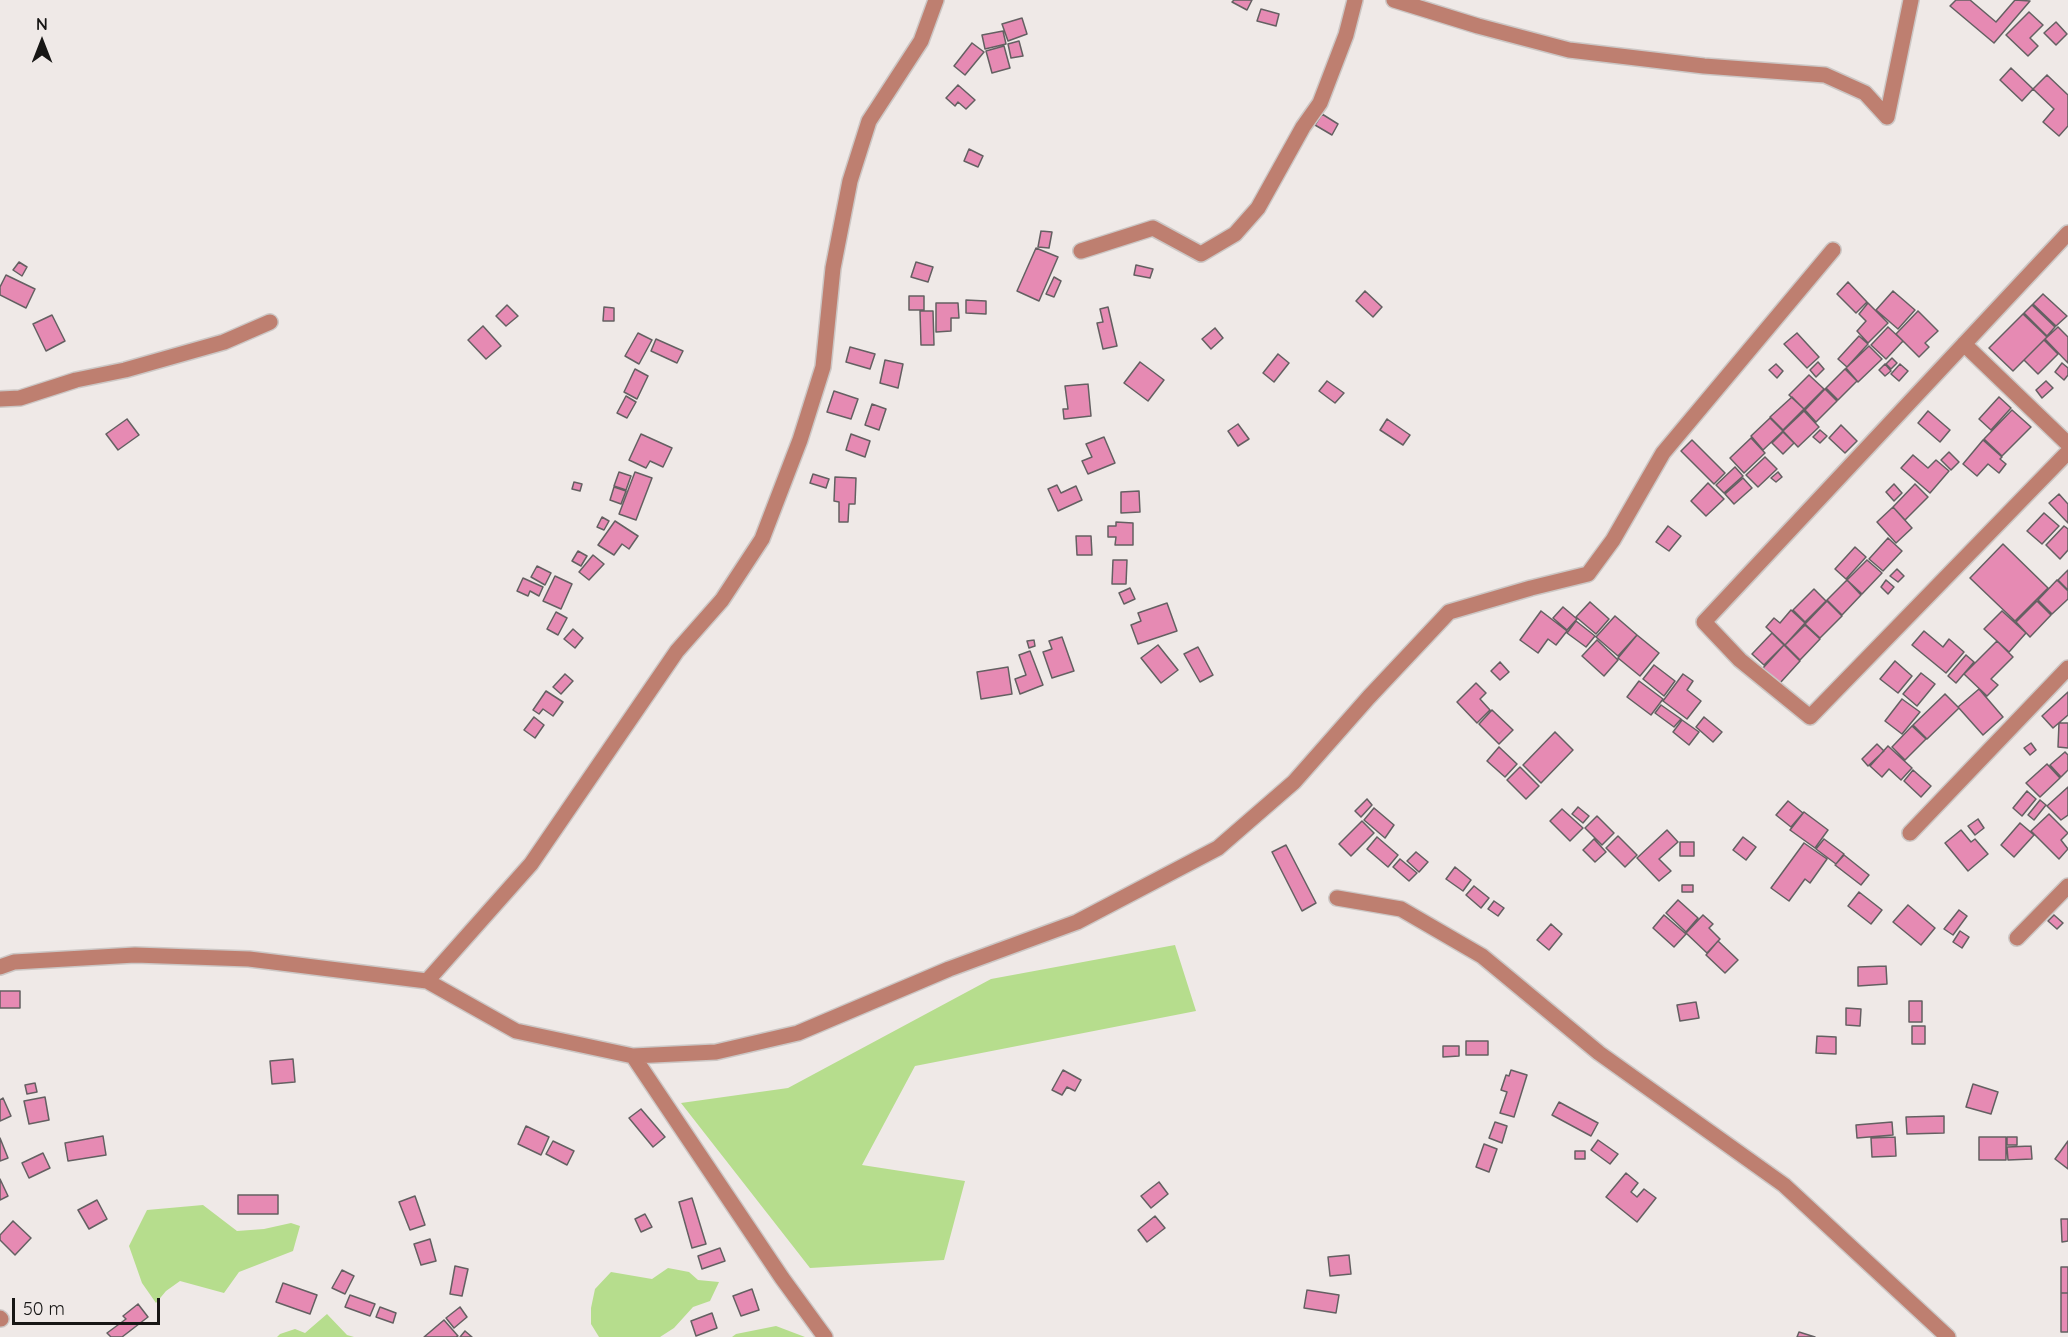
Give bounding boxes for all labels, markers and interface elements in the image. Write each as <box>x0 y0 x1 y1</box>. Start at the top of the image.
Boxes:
north arrow <box>12 12 72 72</box>
text: N <box>36 14 48 34</box>
scale bar <box>15 1286 164 1324</box>
text: 50 m <box>23 1297 65 1320</box>

